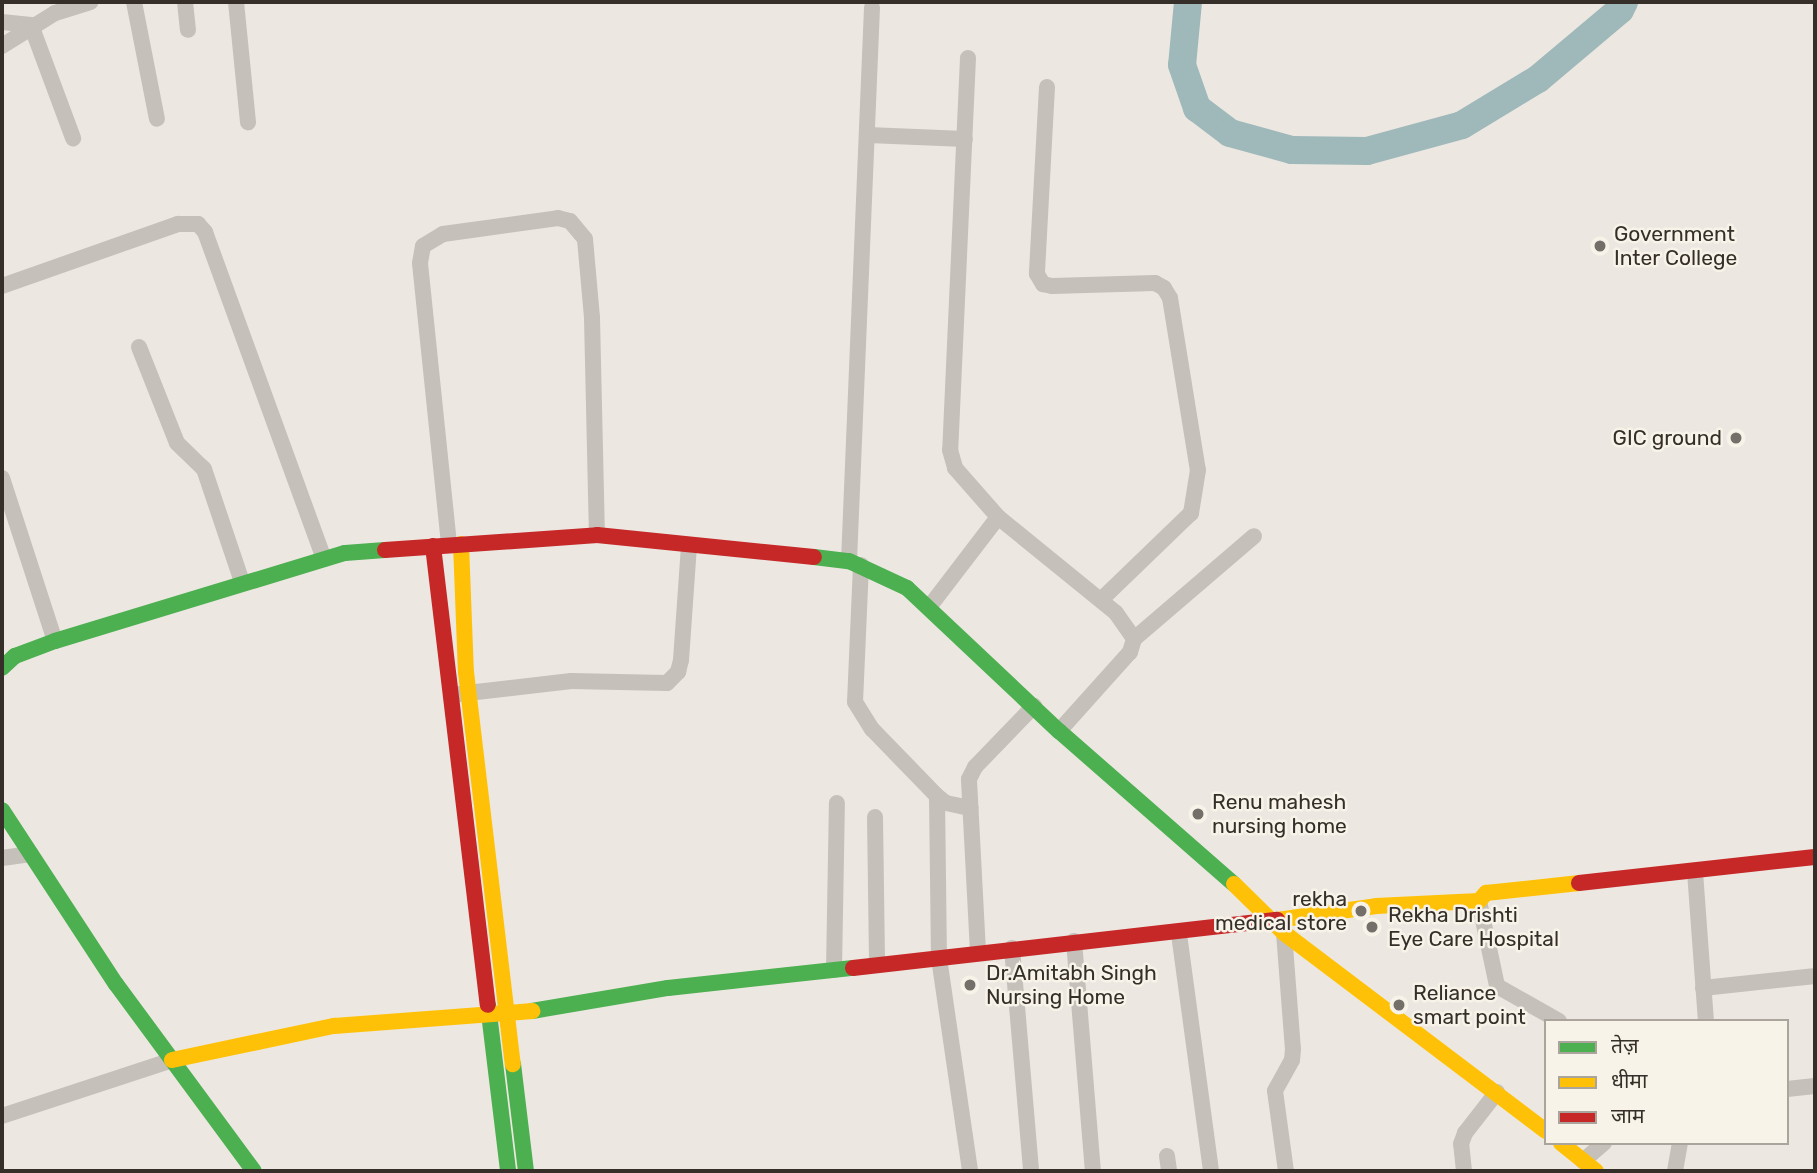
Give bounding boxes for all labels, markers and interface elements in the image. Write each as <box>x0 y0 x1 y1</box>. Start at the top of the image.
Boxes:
place label: Government Inter College <box>1614 221 1738 271</box>
marker: Government Inter College <box>1592 238 1608 254</box>
place label: GIC ground <box>1613 425 1722 451</box>
marker: GIC ground <box>1728 430 1744 446</box>
place label: Renu mahesh nursing home <box>1212 789 1347 839</box>
marker: Renu mahesh nursing home <box>1190 806 1206 822</box>
place label: rekha medical store <box>1215 886 1347 936</box>
place label: Rekha Drishti Eye Care Hospital <box>1388 902 1559 952</box>
marker: rekha medical store <box>1353 903 1369 919</box>
marker: Rekha Drishti Eye Care Hospital <box>1362 917 1382 937</box>
place label: Dr.Amitabh Singh Nursing Home <box>986 960 1157 1010</box>
marker: Dr.Amitabh Singh Nursing Home <box>960 975 980 995</box>
place label: Reliance smart point <box>1413 980 1526 1030</box>
marker: Reliance smart point <box>1391 997 1407 1013</box>
legend <box>1544 1019 1789 1145</box>
text: तेज़ <box>1611 1033 1639 1058</box>
text: धीमा <box>1611 1068 1647 1093</box>
text: जाम <box>1611 1103 1645 1128</box>

